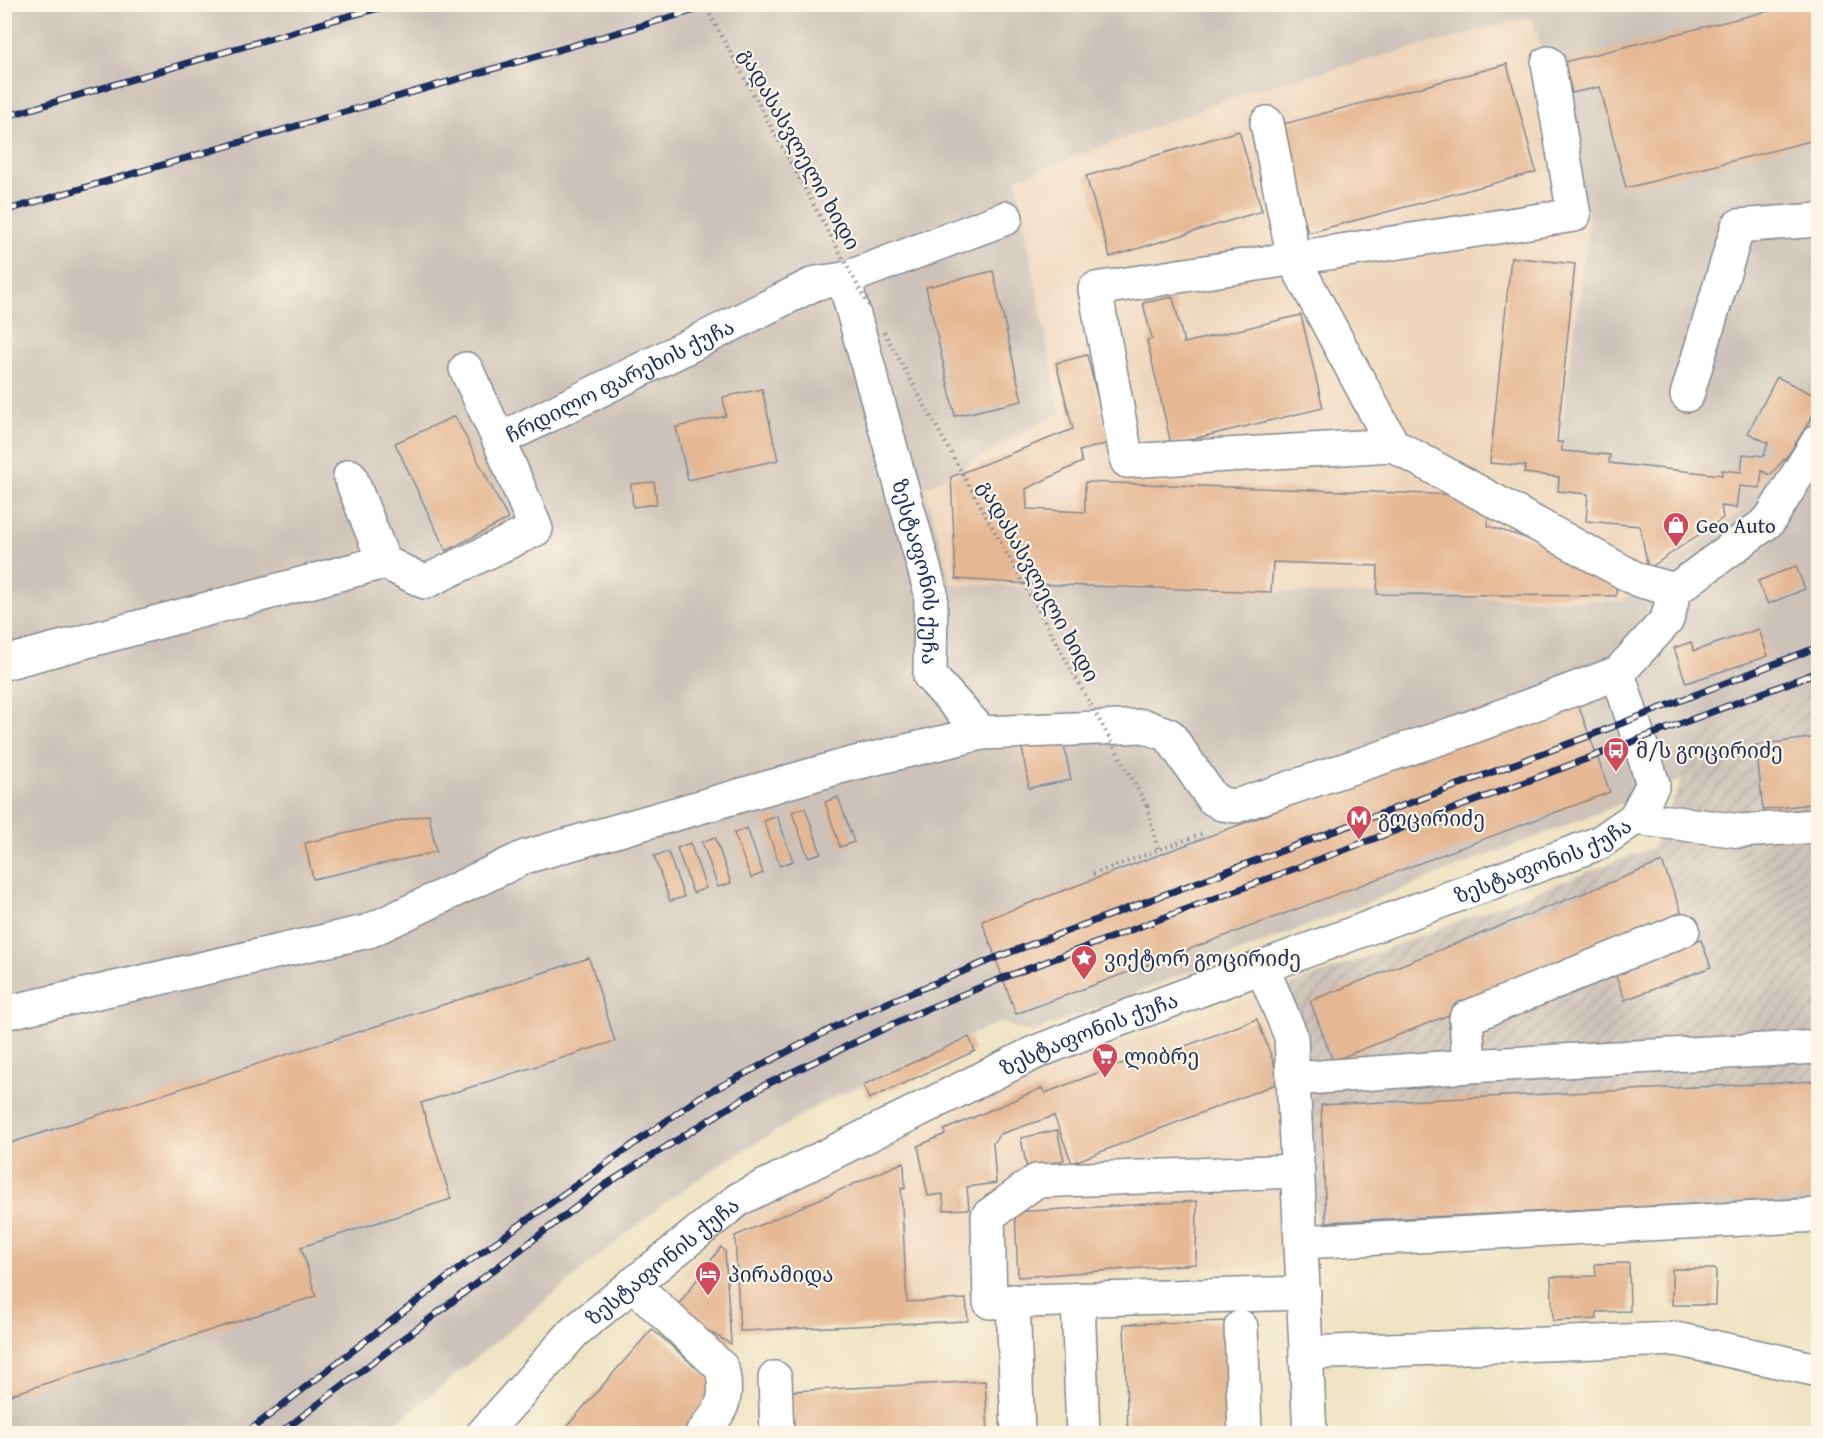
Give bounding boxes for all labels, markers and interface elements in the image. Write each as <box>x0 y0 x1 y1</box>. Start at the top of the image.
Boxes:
street label: გადასასვლელი ხიდი <box>732 42 868 256</box>
street label: ჩრდილო ფარეხის ქუჩა <box>500 311 739 450</box>
street label: გადასასვლელი ხიდი <box>971 474 1107 688</box>
street label: ზესტაფონის ქუჩა <box>885 476 947 665</box>
shop icon: Geo Auto <box>1661 510 1691 548</box>
place label: Geo Auto <box>1696 510 1776 541</box>
bus stop icon: მ/ს გოცირიძე <box>1601 735 1631 773</box>
place label: მ/ს გოცირიძე <box>1636 735 1783 766</box>
metro station icon: გოცირიძე <box>1344 803 1374 841</box>
place label: გოცირიძე <box>1378 803 1485 834</box>
street label: ზესტაფონის ქუჩა <box>1450 810 1637 910</box>
place icon: ვიქტორ გოცირიძე <box>1069 943 1099 981</box>
place label: ვიქტორ გოცირიძე <box>1104 943 1301 974</box>
street label: ზესტაფონის ქუჩა <box>995 984 1182 1083</box>
supermarket icon: ლიბრე <box>1090 1041 1120 1079</box>
place label: ლიბრე <box>1124 1041 1199 1072</box>
street label: ზესტაფონის ქუჩა <box>579 1189 746 1332</box>
hotel icon: პირამიდა <box>693 1259 723 1297</box>
place label: პირამიდა <box>728 1259 833 1290</box>

